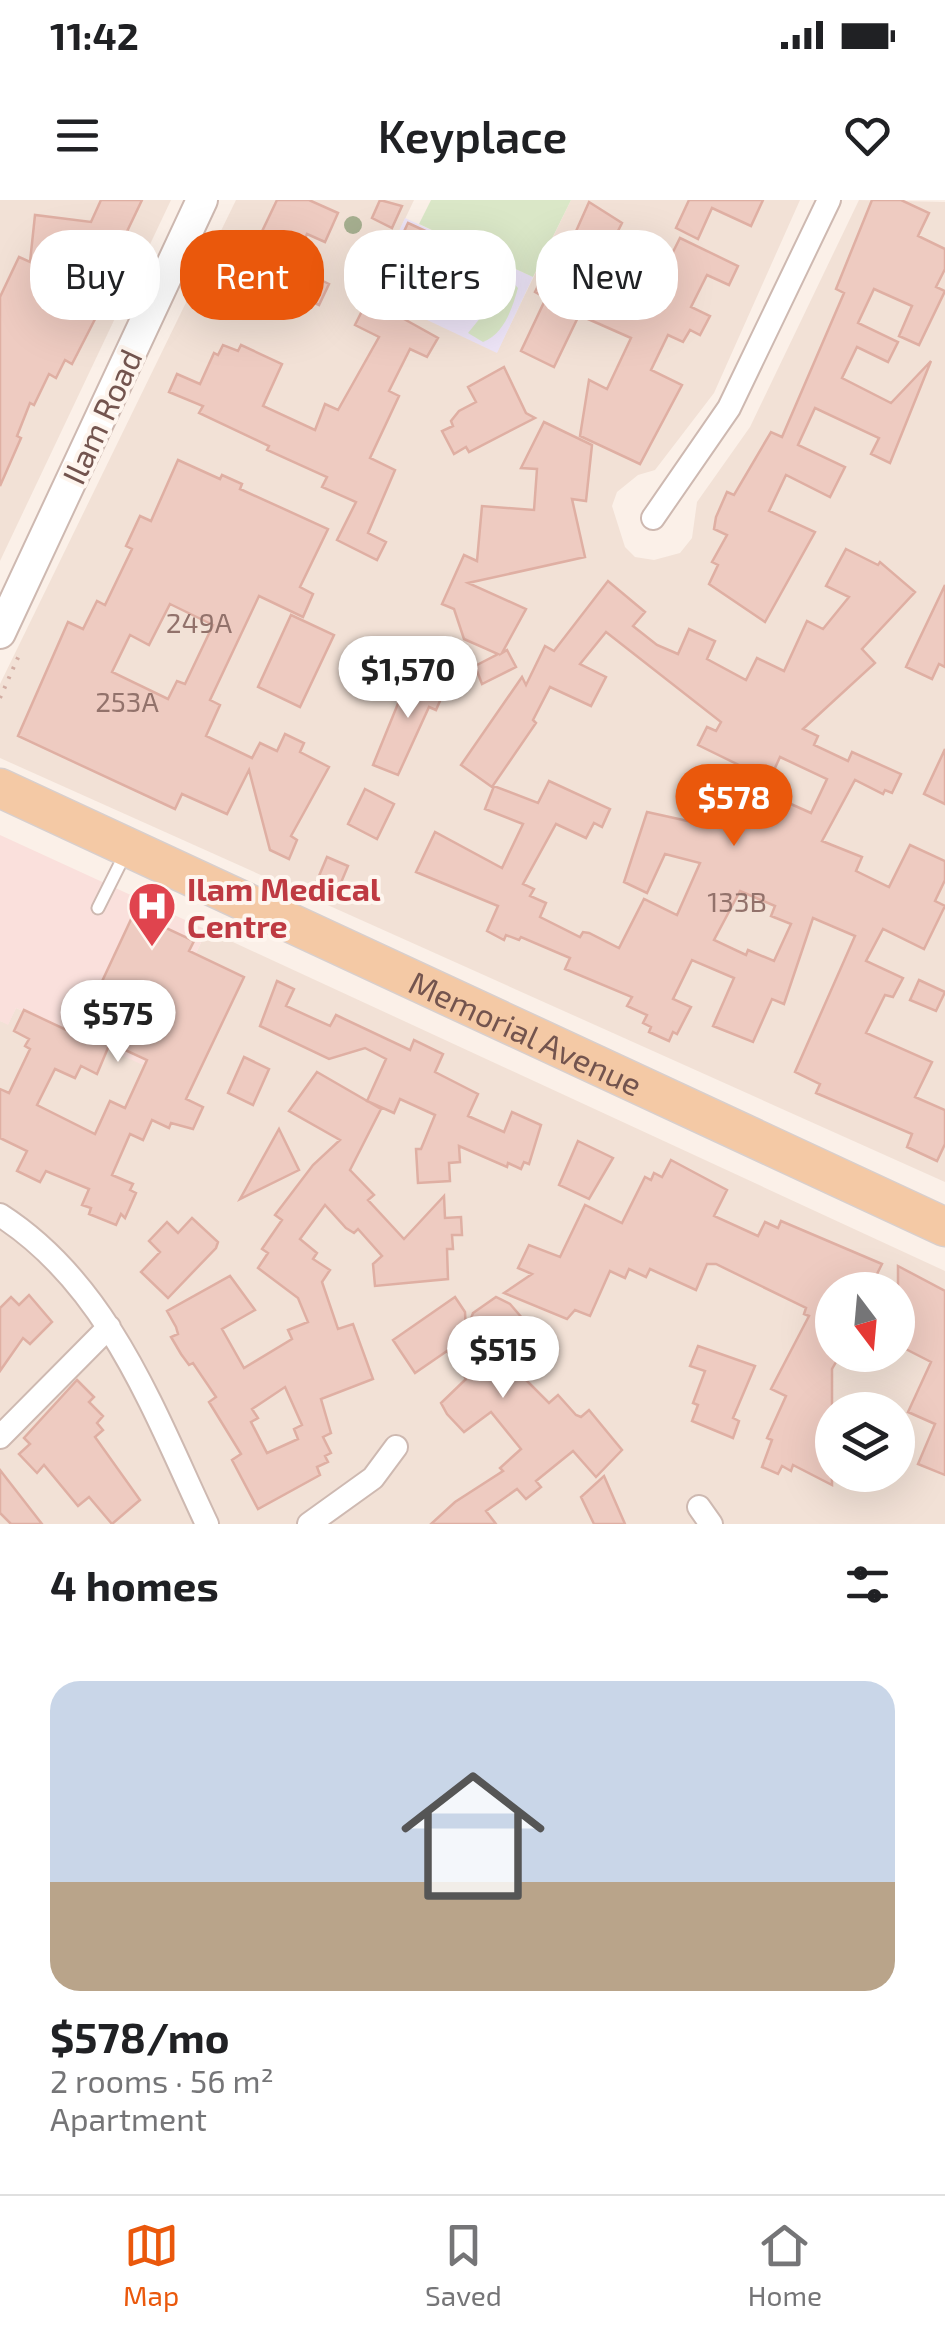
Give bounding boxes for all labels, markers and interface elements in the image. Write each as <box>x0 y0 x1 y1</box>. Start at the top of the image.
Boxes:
text: 11:42 <box>50 12 139 58</box>
icon: menu <box>50 108 105 163</box>
text: Keyplace <box>378 108 567 162</box>
icon: heart <box>840 108 895 163</box>
chip: Buy <box>30 230 160 320</box>
chip: Rent <box>180 230 324 320</box>
chip: Filters <box>344 230 516 320</box>
chip: New <box>536 230 678 320</box>
street label: Ilam Road <box>53 343 149 489</box>
house number: 249A <box>166 605 233 639</box>
pin: $1,570 <box>327 636 489 721</box>
text: $1,570 <box>361 649 455 687</box>
house number: 253A <box>95 684 159 718</box>
pin: $578 <box>675 764 793 849</box>
text: $578 <box>697 777 771 815</box>
place label: Ilam Medical Centre <box>187 869 381 944</box>
hospital icon: Ilam Medical Centre <box>126 880 178 948</box>
house number: 133B <box>707 884 767 918</box>
street label: Memorial Avenue <box>404 962 648 1103</box>
pin: $575 <box>59 980 177 1065</box>
text: $575 <box>83 993 153 1031</box>
north arrow <box>815 1272 915 1372</box>
map controls <box>815 1272 915 1492</box>
pin: $515 <box>444 1316 562 1401</box>
text: $515 <box>469 1329 537 1367</box>
button: layers <box>815 1392 915 1492</box>
icon: filters <box>840 1557 895 1612</box>
text: 4 homes <box>50 1559 219 1609</box>
icon: home <box>383 1746 563 1926</box>
text: $578/mo <box>50 2011 230 2061</box>
text: 2 rooms · 56 m² <box>50 2061 274 2099</box>
text: Apartment <box>50 2099 207 2137</box>
tab: Map <box>123 2218 179 2312</box>
tab: Saved <box>425 2218 502 2312</box>
tab: Home <box>748 2218 822 2312</box>

